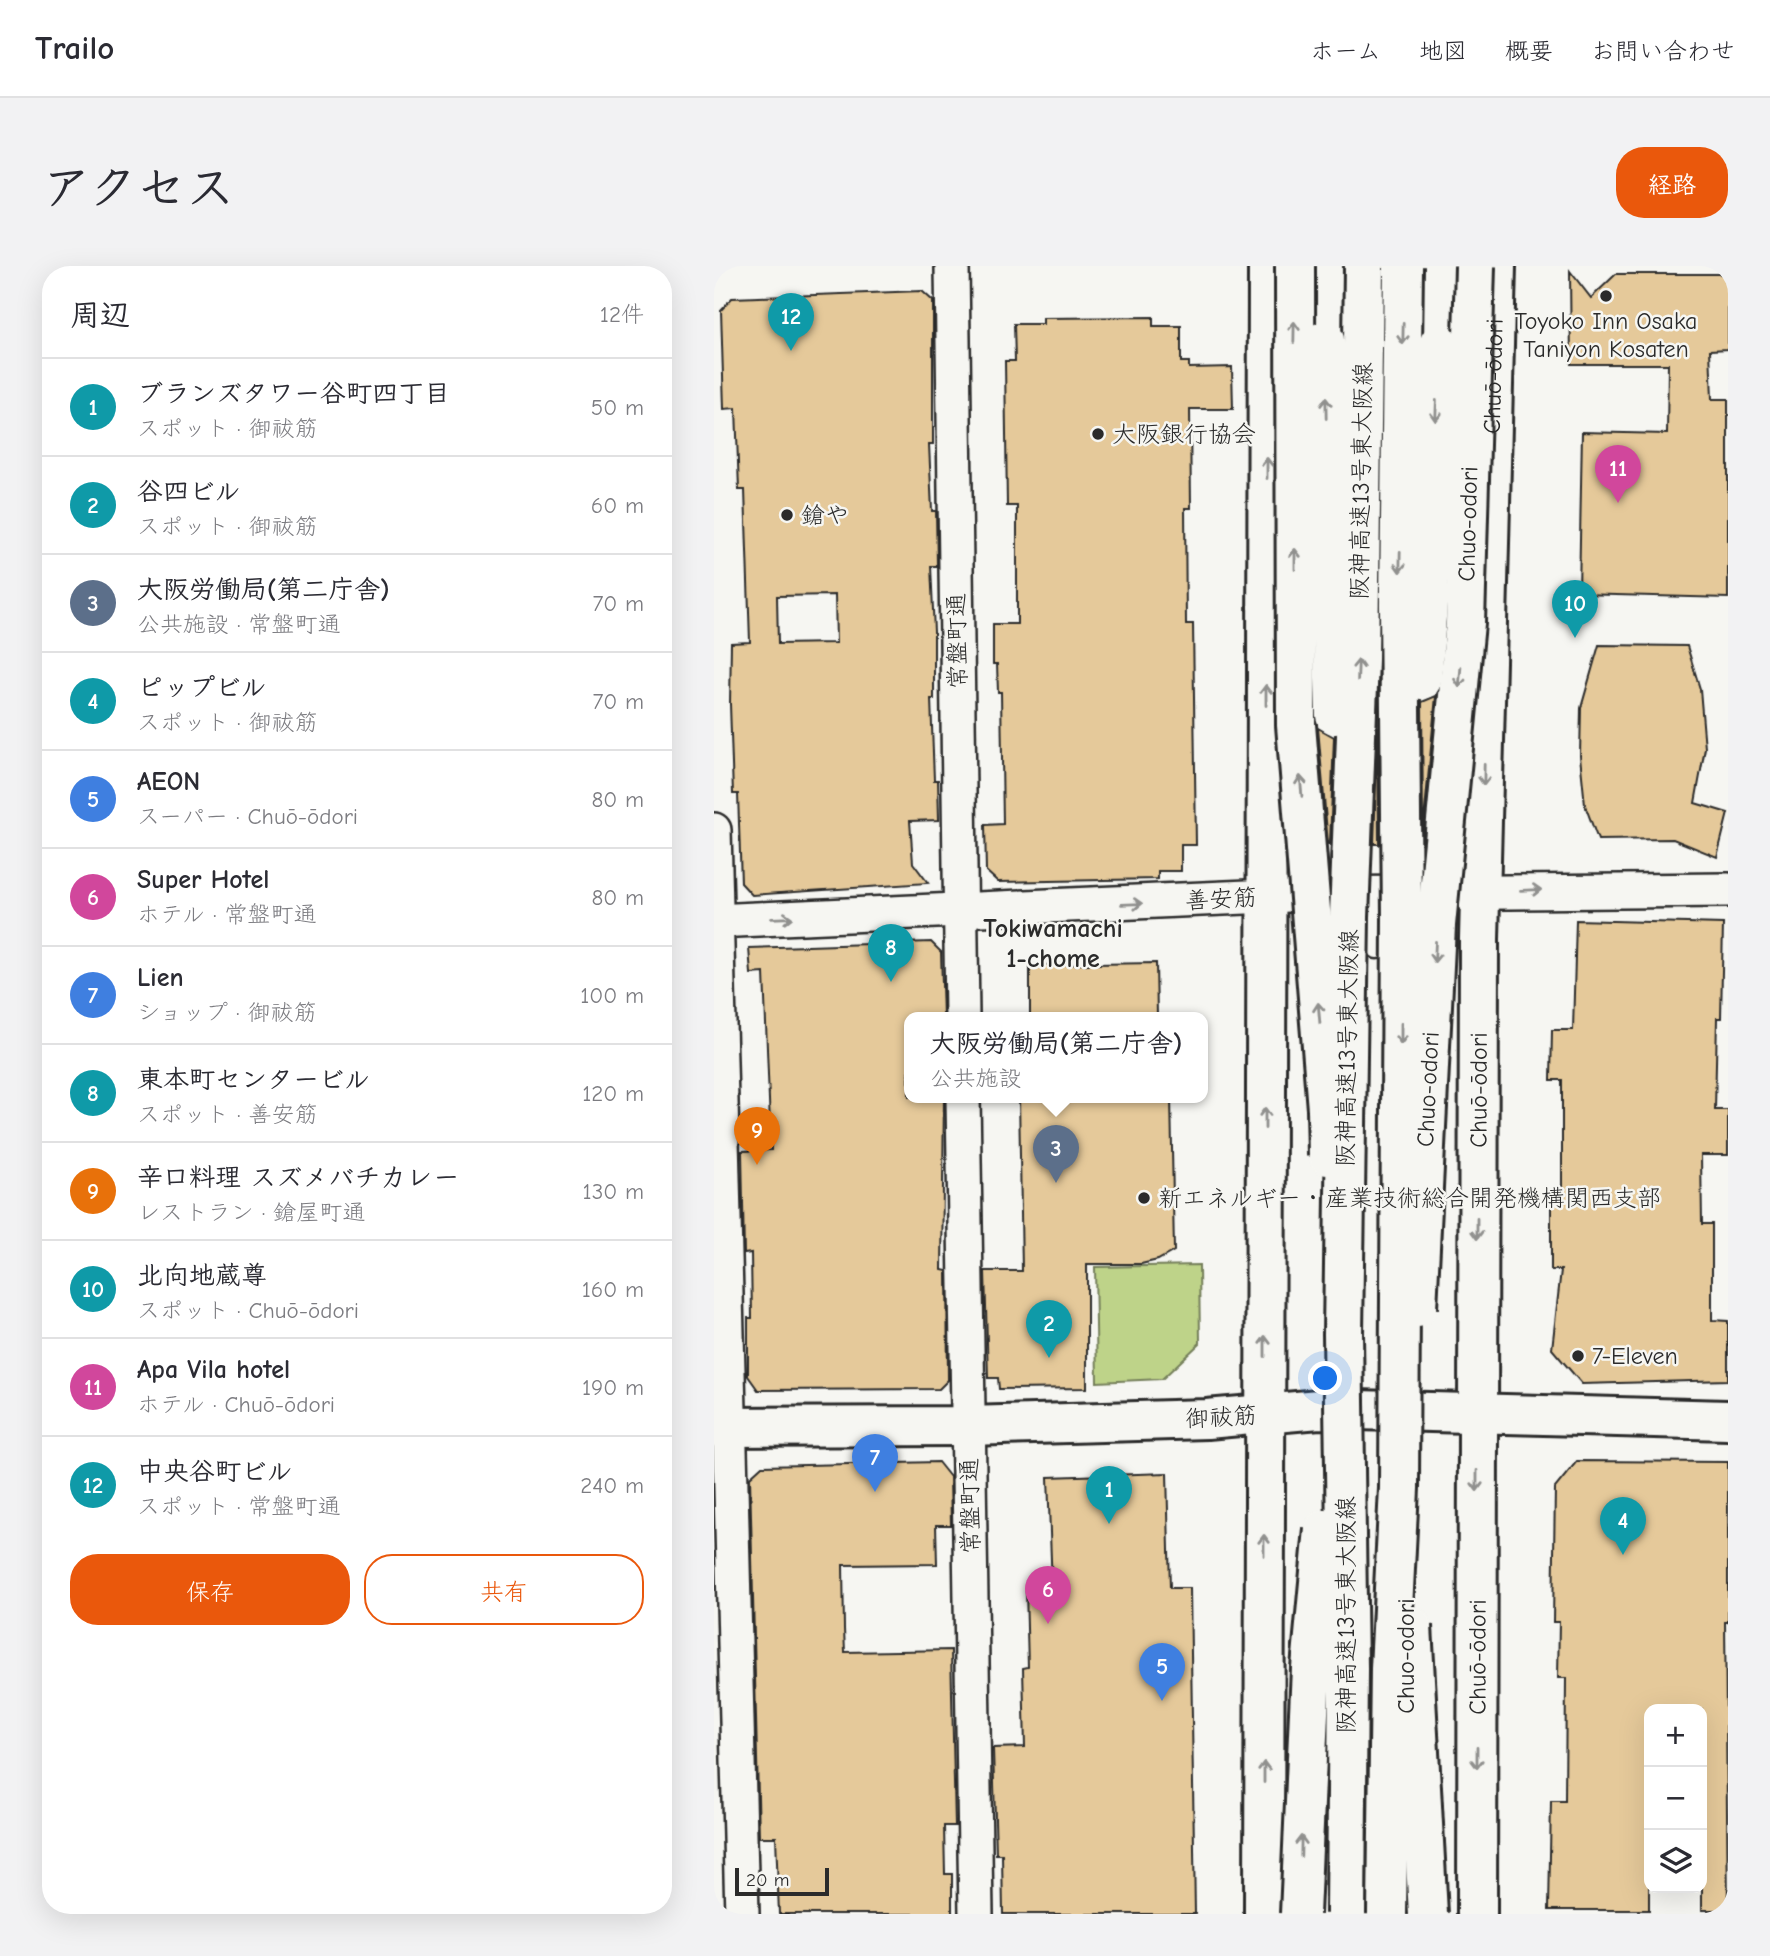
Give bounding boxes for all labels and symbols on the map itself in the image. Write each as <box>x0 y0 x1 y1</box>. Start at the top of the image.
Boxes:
marker: Toyoko Inn Osaka Taniyon Kosaten <box>1598 288 1614 304</box>
pin: 12 <box>768 293 814 351</box>
place label: Toyoko Inn Osaka Taniyon Kosaten <box>1515 307 1697 363</box>
street label: Chuō-ōdori <box>1478 318 1509 434</box>
one-way arrow <box>1287 320 1300 343</box>
one-way arrow <box>1396 322 1409 345</box>
street label: 阪神高速13号東大阪線 <box>1345 362 1377 600</box>
one-way arrow <box>1320 397 1333 420</box>
one-way arrow <box>1429 399 1442 422</box>
place label: 大阪銀行協会 <box>1112 420 1256 448</box>
marker: 大阪銀行協会 <box>1090 426 1106 442</box>
pin: 11 <box>1595 445 1641 503</box>
one-way arrow <box>1260 456 1274 479</box>
street label: Chuo-odori <box>1452 466 1483 582</box>
place label: 鎗や <box>801 501 849 529</box>
marker: 鎗や <box>779 507 795 523</box>
one-way arrow <box>1288 548 1302 571</box>
one-way arrow <box>1393 550 1407 573</box>
pin: 10 <box>1552 580 1598 638</box>
street label: 常盤町通 <box>942 593 972 689</box>
one-way arrow <box>1352 659 1365 682</box>
one-way arrow <box>1453 665 1466 688</box>
one-way arrow <box>1259 684 1273 707</box>
one-way arrow <box>1477 763 1490 786</box>
one-way arrow <box>1294 776 1307 798</box>
street label: 善安筋 <box>1184 883 1258 915</box>
one-way arrow <box>1519 883 1542 897</box>
one-way arrow <box>1120 897 1143 910</box>
one-way arrow <box>770 912 793 925</box>
district label: Tokiwamachi 1-chome <box>983 914 1123 974</box>
pin: 8 <box>868 924 914 982</box>
street label: 阪神高速13号東大阪線 <box>1331 929 1363 1167</box>
one-way arrow <box>1428 940 1441 963</box>
one-way arrow <box>1312 1002 1325 1025</box>
one-way arrow <box>1394 1022 1408 1045</box>
street label: Chuo-odori <box>1411 1031 1445 1148</box>
street label: Chuō-ōdori <box>1465 1032 1493 1148</box>
pin: 9 <box>734 1107 780 1165</box>
one-way arrow <box>1258 1107 1272 1130</box>
pin: 3 <box>1033 1125 1079 1183</box>
place label: 新エネルギー・産業技術総合開発機構関西支部 <box>1158 1184 1661 1212</box>
marker: 新エネルギー・産業技術総合開発機構関西支部 <box>1136 1190 1152 1206</box>
one-way arrow <box>1470 1218 1484 1241</box>
pin: 2 <box>1026 1300 1072 1358</box>
one-way arrow <box>1258 1335 1272 1358</box>
place label: 7-Eleven <box>1592 1342 1678 1370</box>
marker: 7-Eleven <box>1570 1348 1586 1364</box>
your location <box>1308 1361 1342 1395</box>
street label: 御祓筋 <box>1184 1401 1258 1433</box>
pin: 7 <box>852 1434 898 1492</box>
street label: 常盤町通 <box>955 1458 985 1554</box>
pin: 1 <box>1086 1466 1132 1524</box>
one-way arrow <box>1470 1470 1484 1493</box>
street label: 阪神高速13号東大阪線 <box>1332 1496 1360 1734</box>
pin: 4 <box>1600 1497 1646 1555</box>
one-way arrow <box>1257 1534 1271 1557</box>
pin: 6 <box>1025 1566 1071 1624</box>
street label: Chuo-odori <box>1392 1598 1420 1714</box>
street label: Chuō-ōdori <box>1463 1599 1492 1715</box>
pin: 5 <box>1139 1643 1185 1701</box>
one-way arrow <box>1470 1746 1484 1769</box>
one-way arrow <box>1257 1761 1271 1784</box>
one-way arrow <box>1295 1835 1308 1858</box>
scale bar <box>735 1865 830 1897</box>

